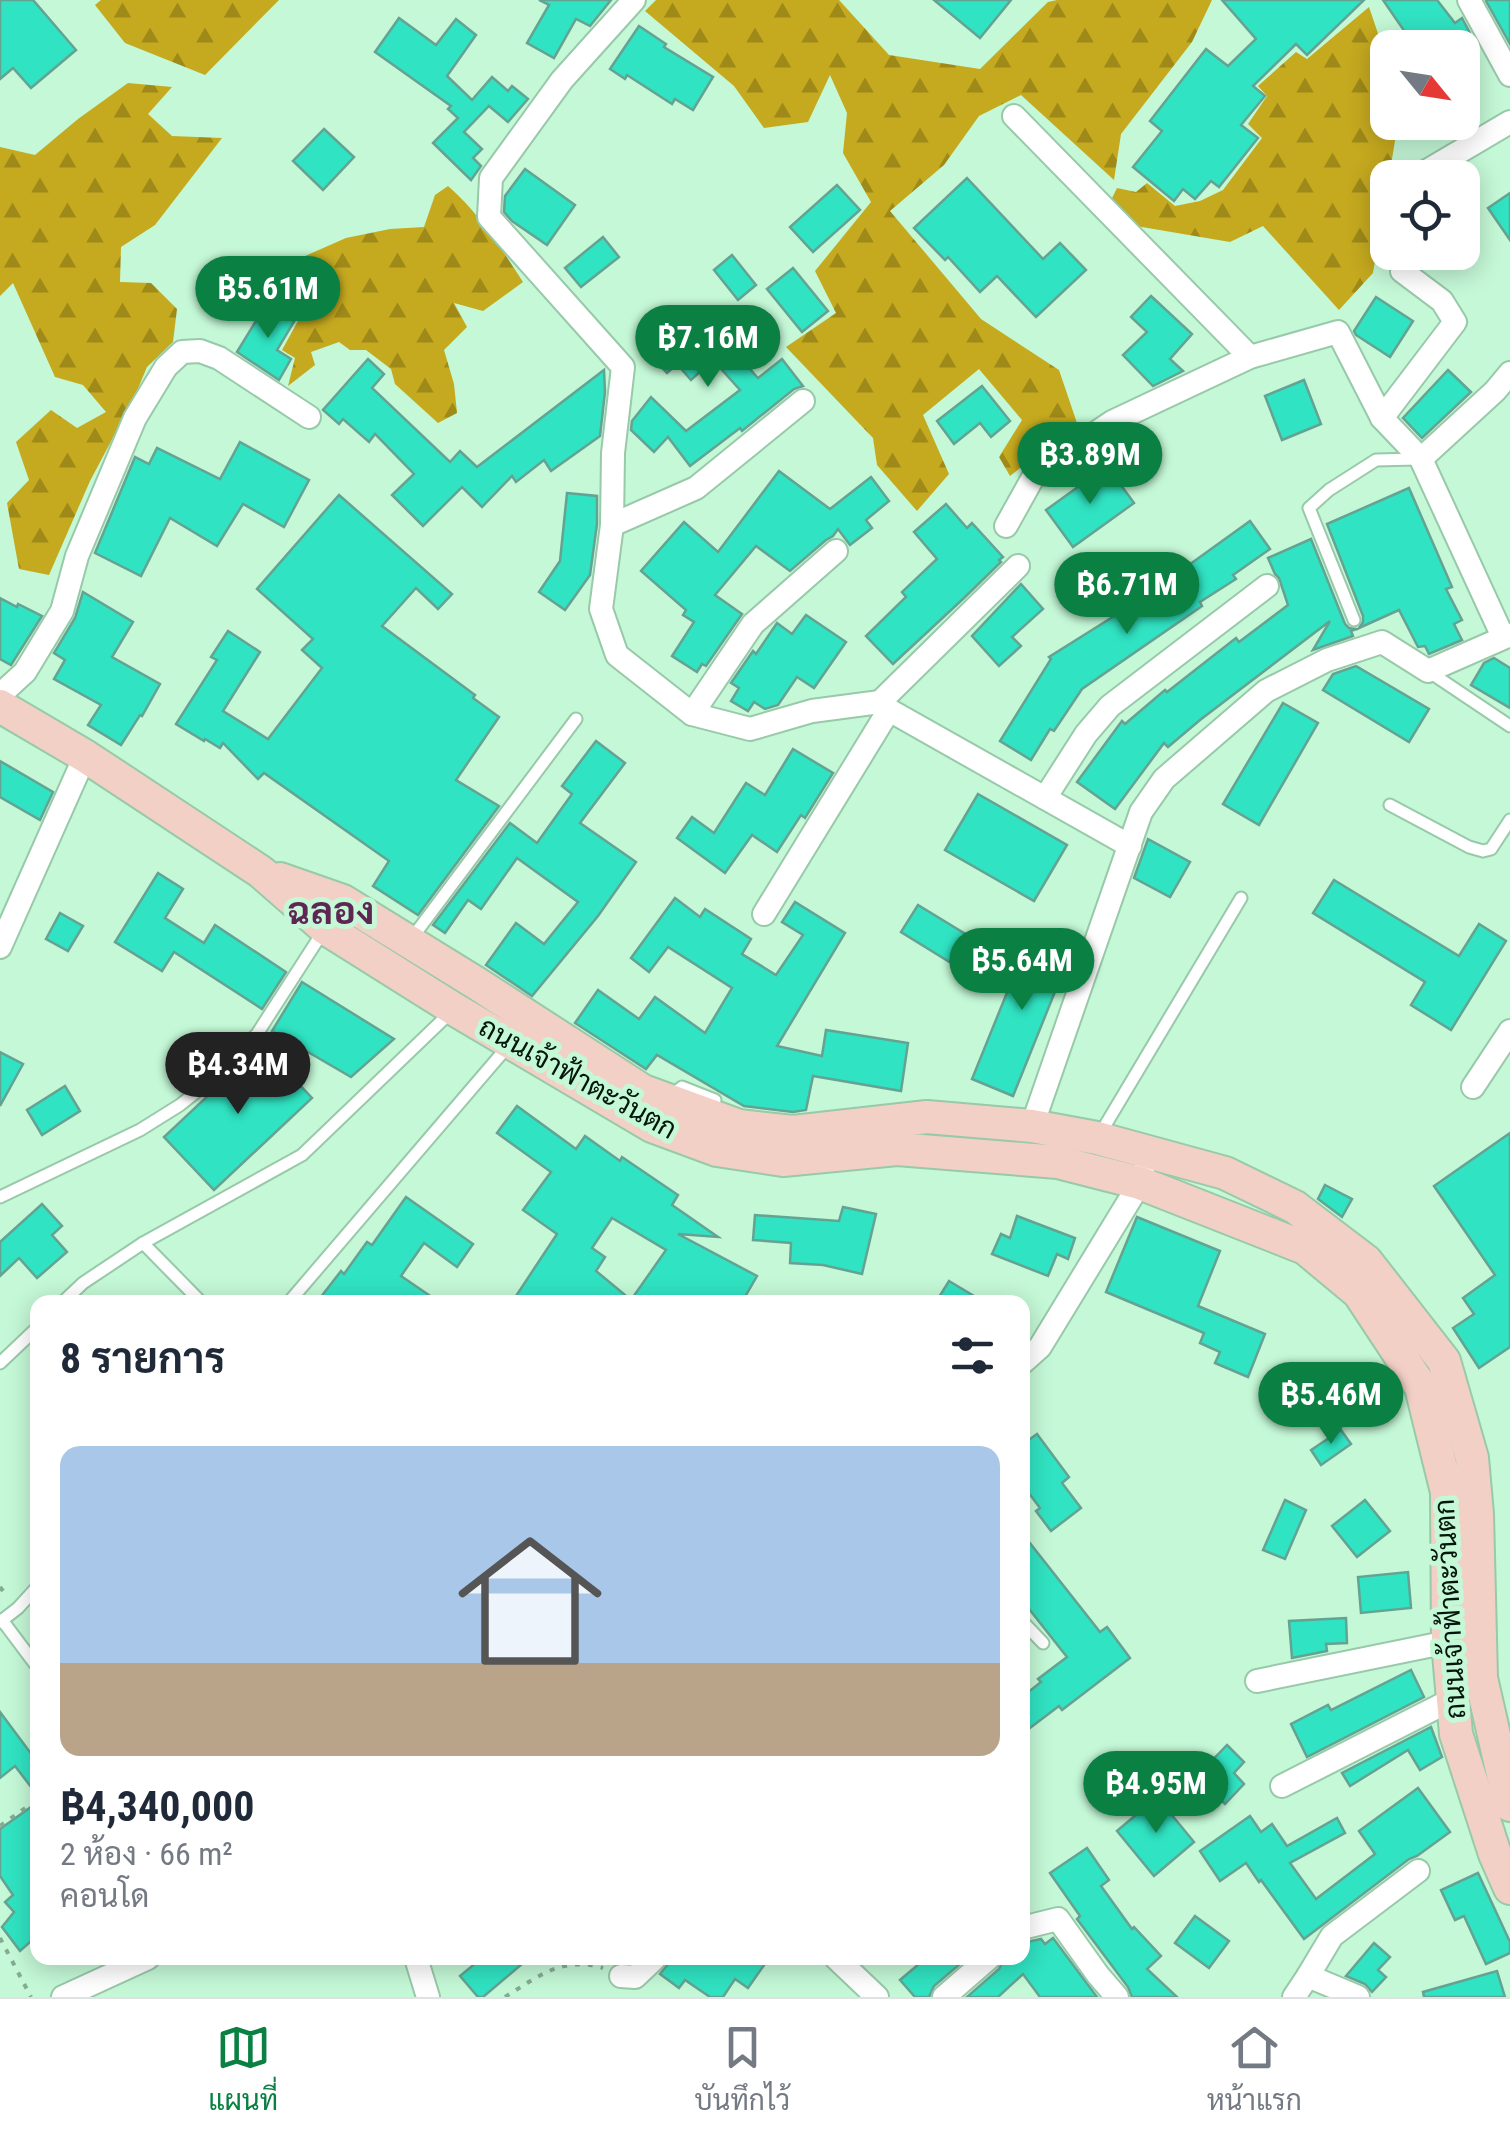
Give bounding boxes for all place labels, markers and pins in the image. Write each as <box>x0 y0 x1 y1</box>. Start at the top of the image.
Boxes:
pin: ฿5.61M <box>187 256 349 341</box>
pin: ฿7.16M <box>627 305 789 390</box>
pin: ฿3.89M <box>1009 422 1171 507</box>
pin: ฿6.71M <box>1046 552 1208 637</box>
pin: ฿5.64M <box>941 928 1103 1013</box>
pin: ฿4.34M <box>157 1032 319 1117</box>
pin: ฿5.46M <box>1250 1362 1412 1447</box>
pin: ฿4.95M <box>1075 1751 1237 1836</box>

